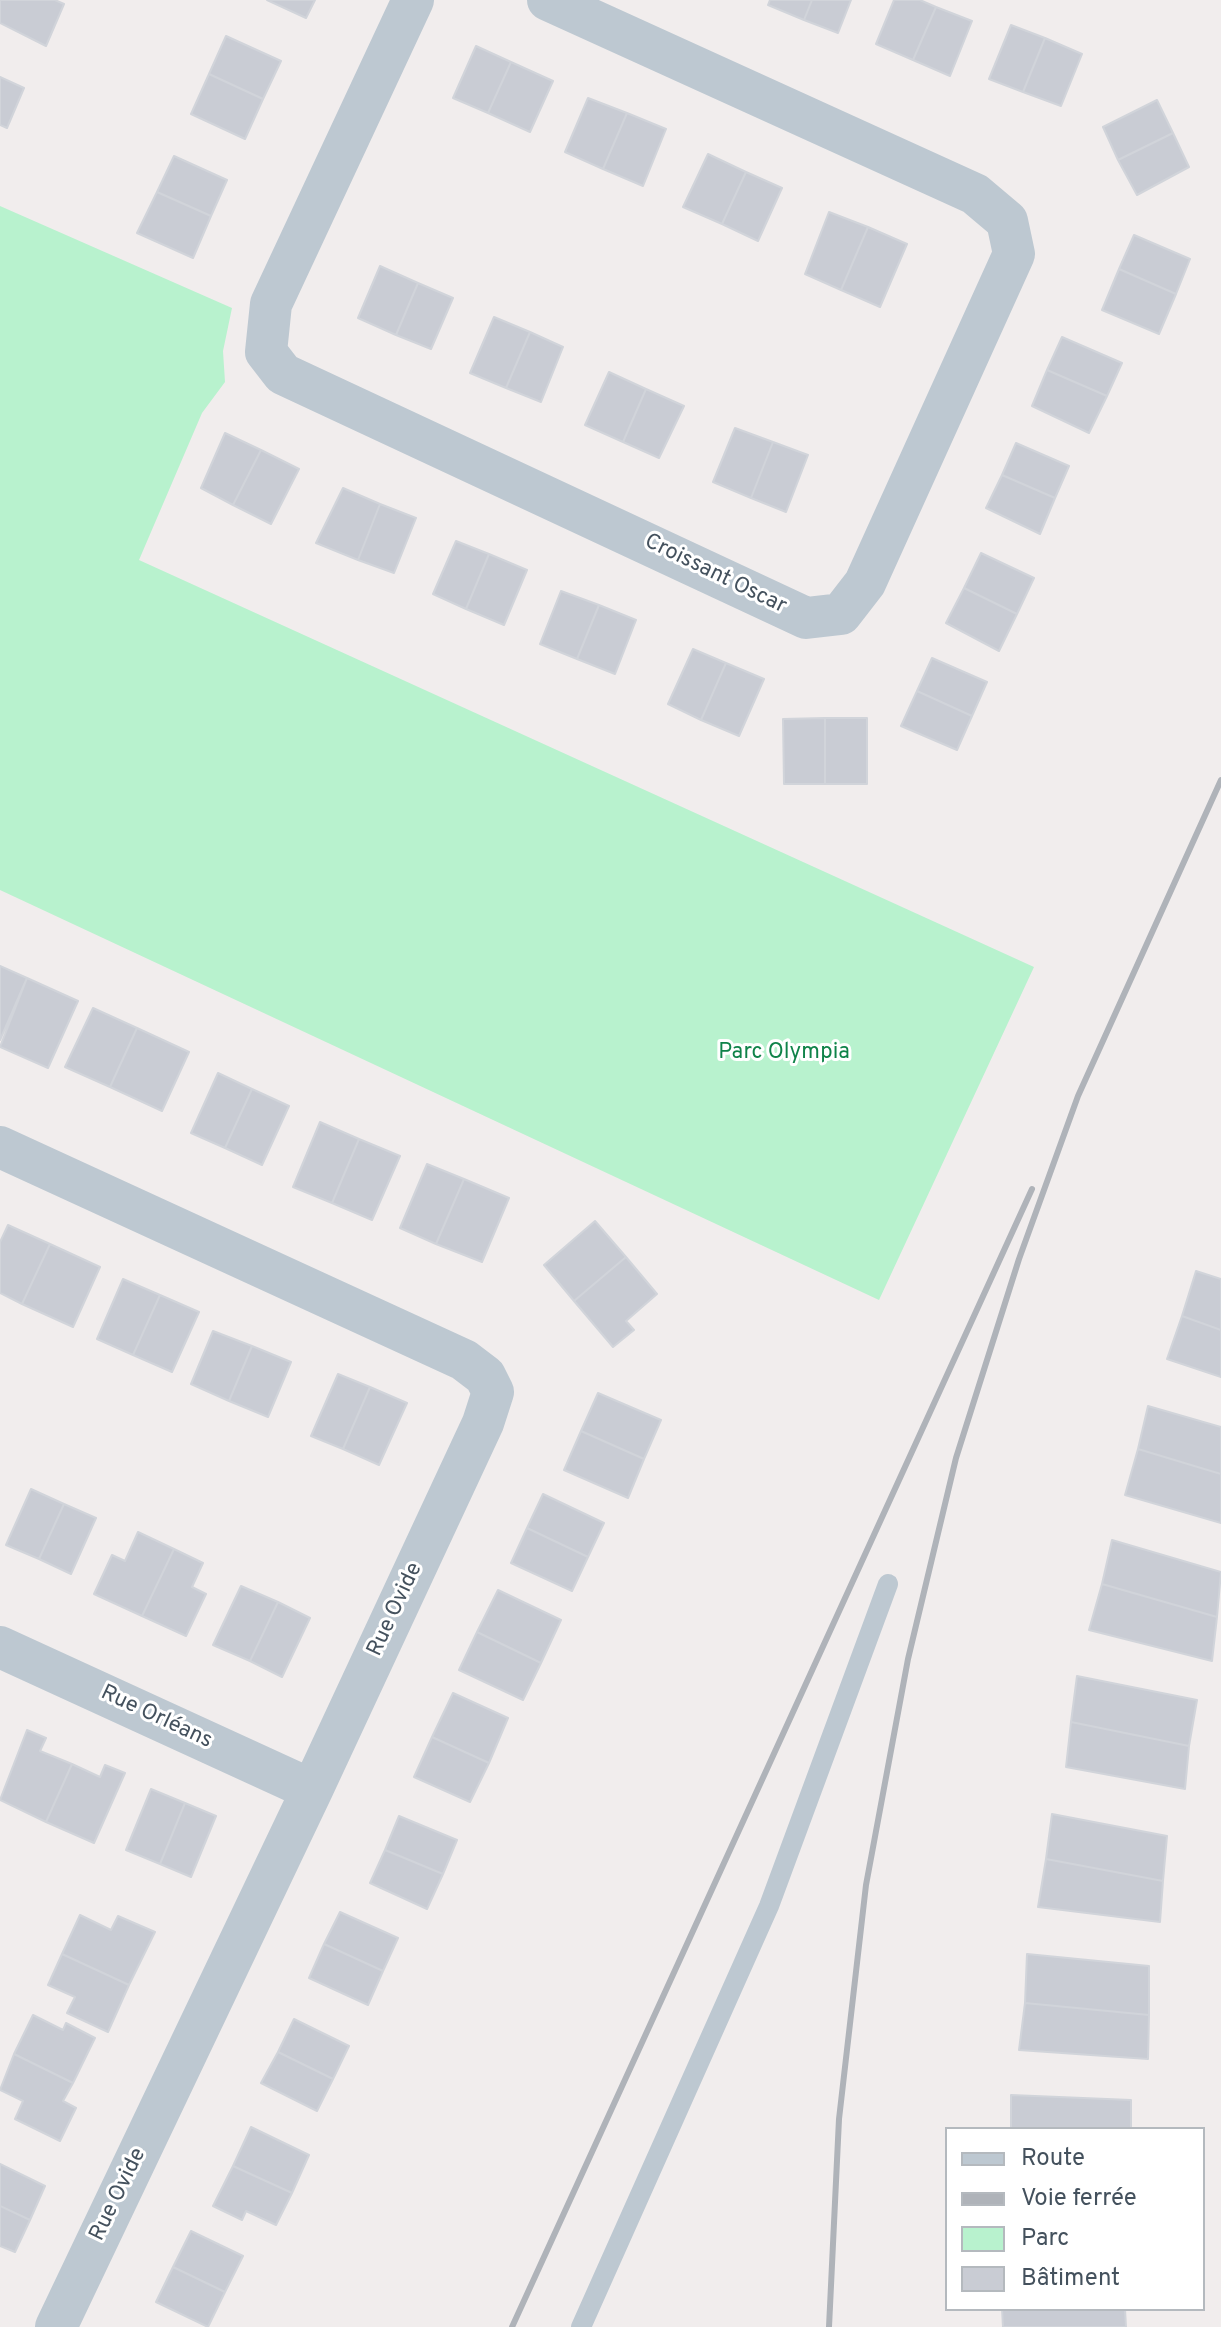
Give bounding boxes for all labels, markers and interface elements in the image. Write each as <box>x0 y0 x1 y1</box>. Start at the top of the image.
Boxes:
street label: Croissant Oscar <box>640 529 790 621</box>
park label: Parc Olympia <box>718 1041 850 1067</box>
street label: Rue Ovide <box>363 1559 429 1661</box>
street label: Rue Orléans <box>96 1681 216 1755</box>
legend <box>945 2127 1205 2311</box>
street label: Rue Ovide <box>85 2144 153 2246</box>
text: Route <box>1021 2144 1085 2174</box>
text: Voie ferrée <box>1021 2184 1137 2214</box>
text: Parc <box>1021 2224 1069 2254</box>
text: Bâtiment <box>1021 2264 1120 2294</box>

